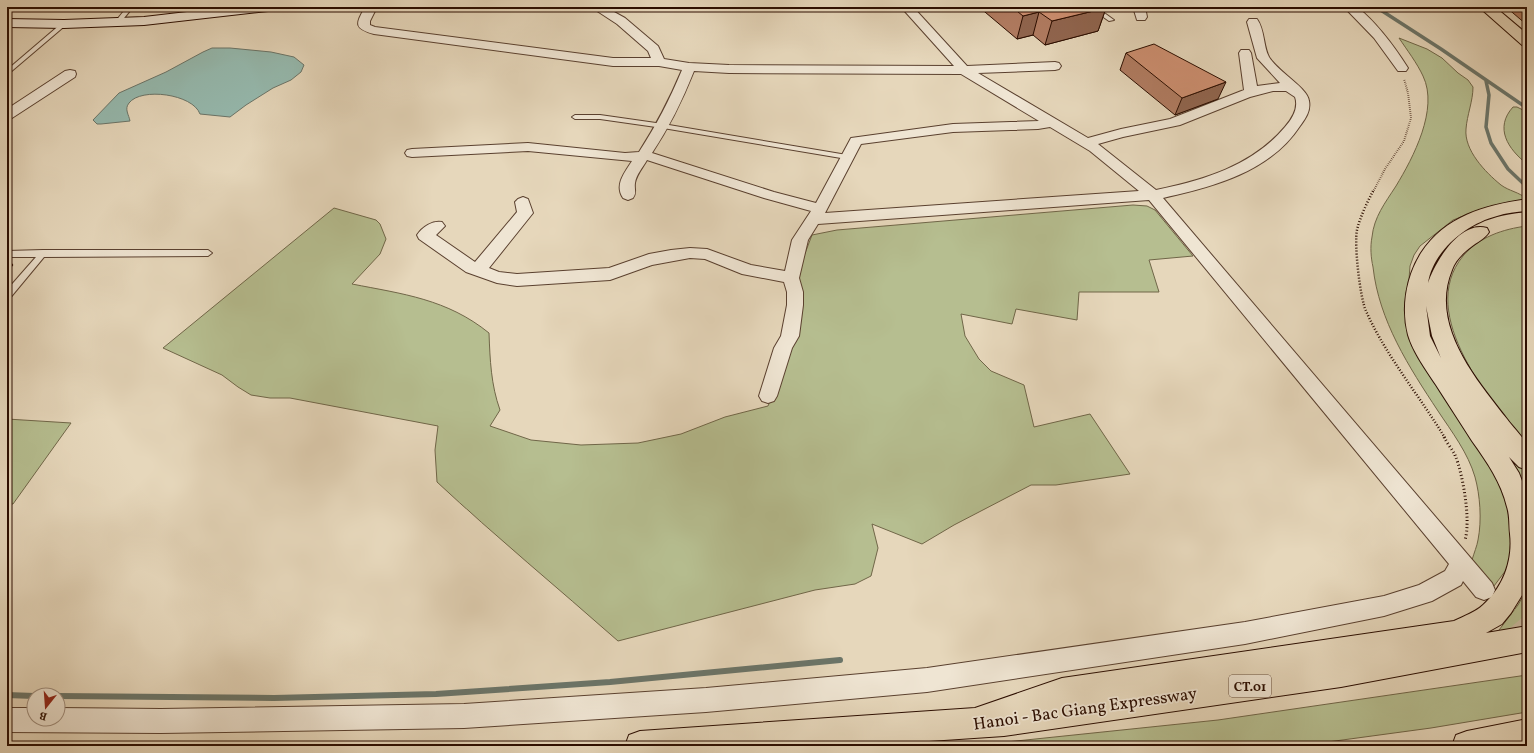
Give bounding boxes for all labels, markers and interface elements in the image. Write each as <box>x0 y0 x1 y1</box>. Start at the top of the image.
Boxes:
road number: CT.01 <box>1229 675 1271 697</box>
street label: Hanoi - Bac Giang Expressway <box>972 682 1199 737</box>
north arrow <box>26 687 66 727</box>
text: B <box>38 707 49 723</box>

